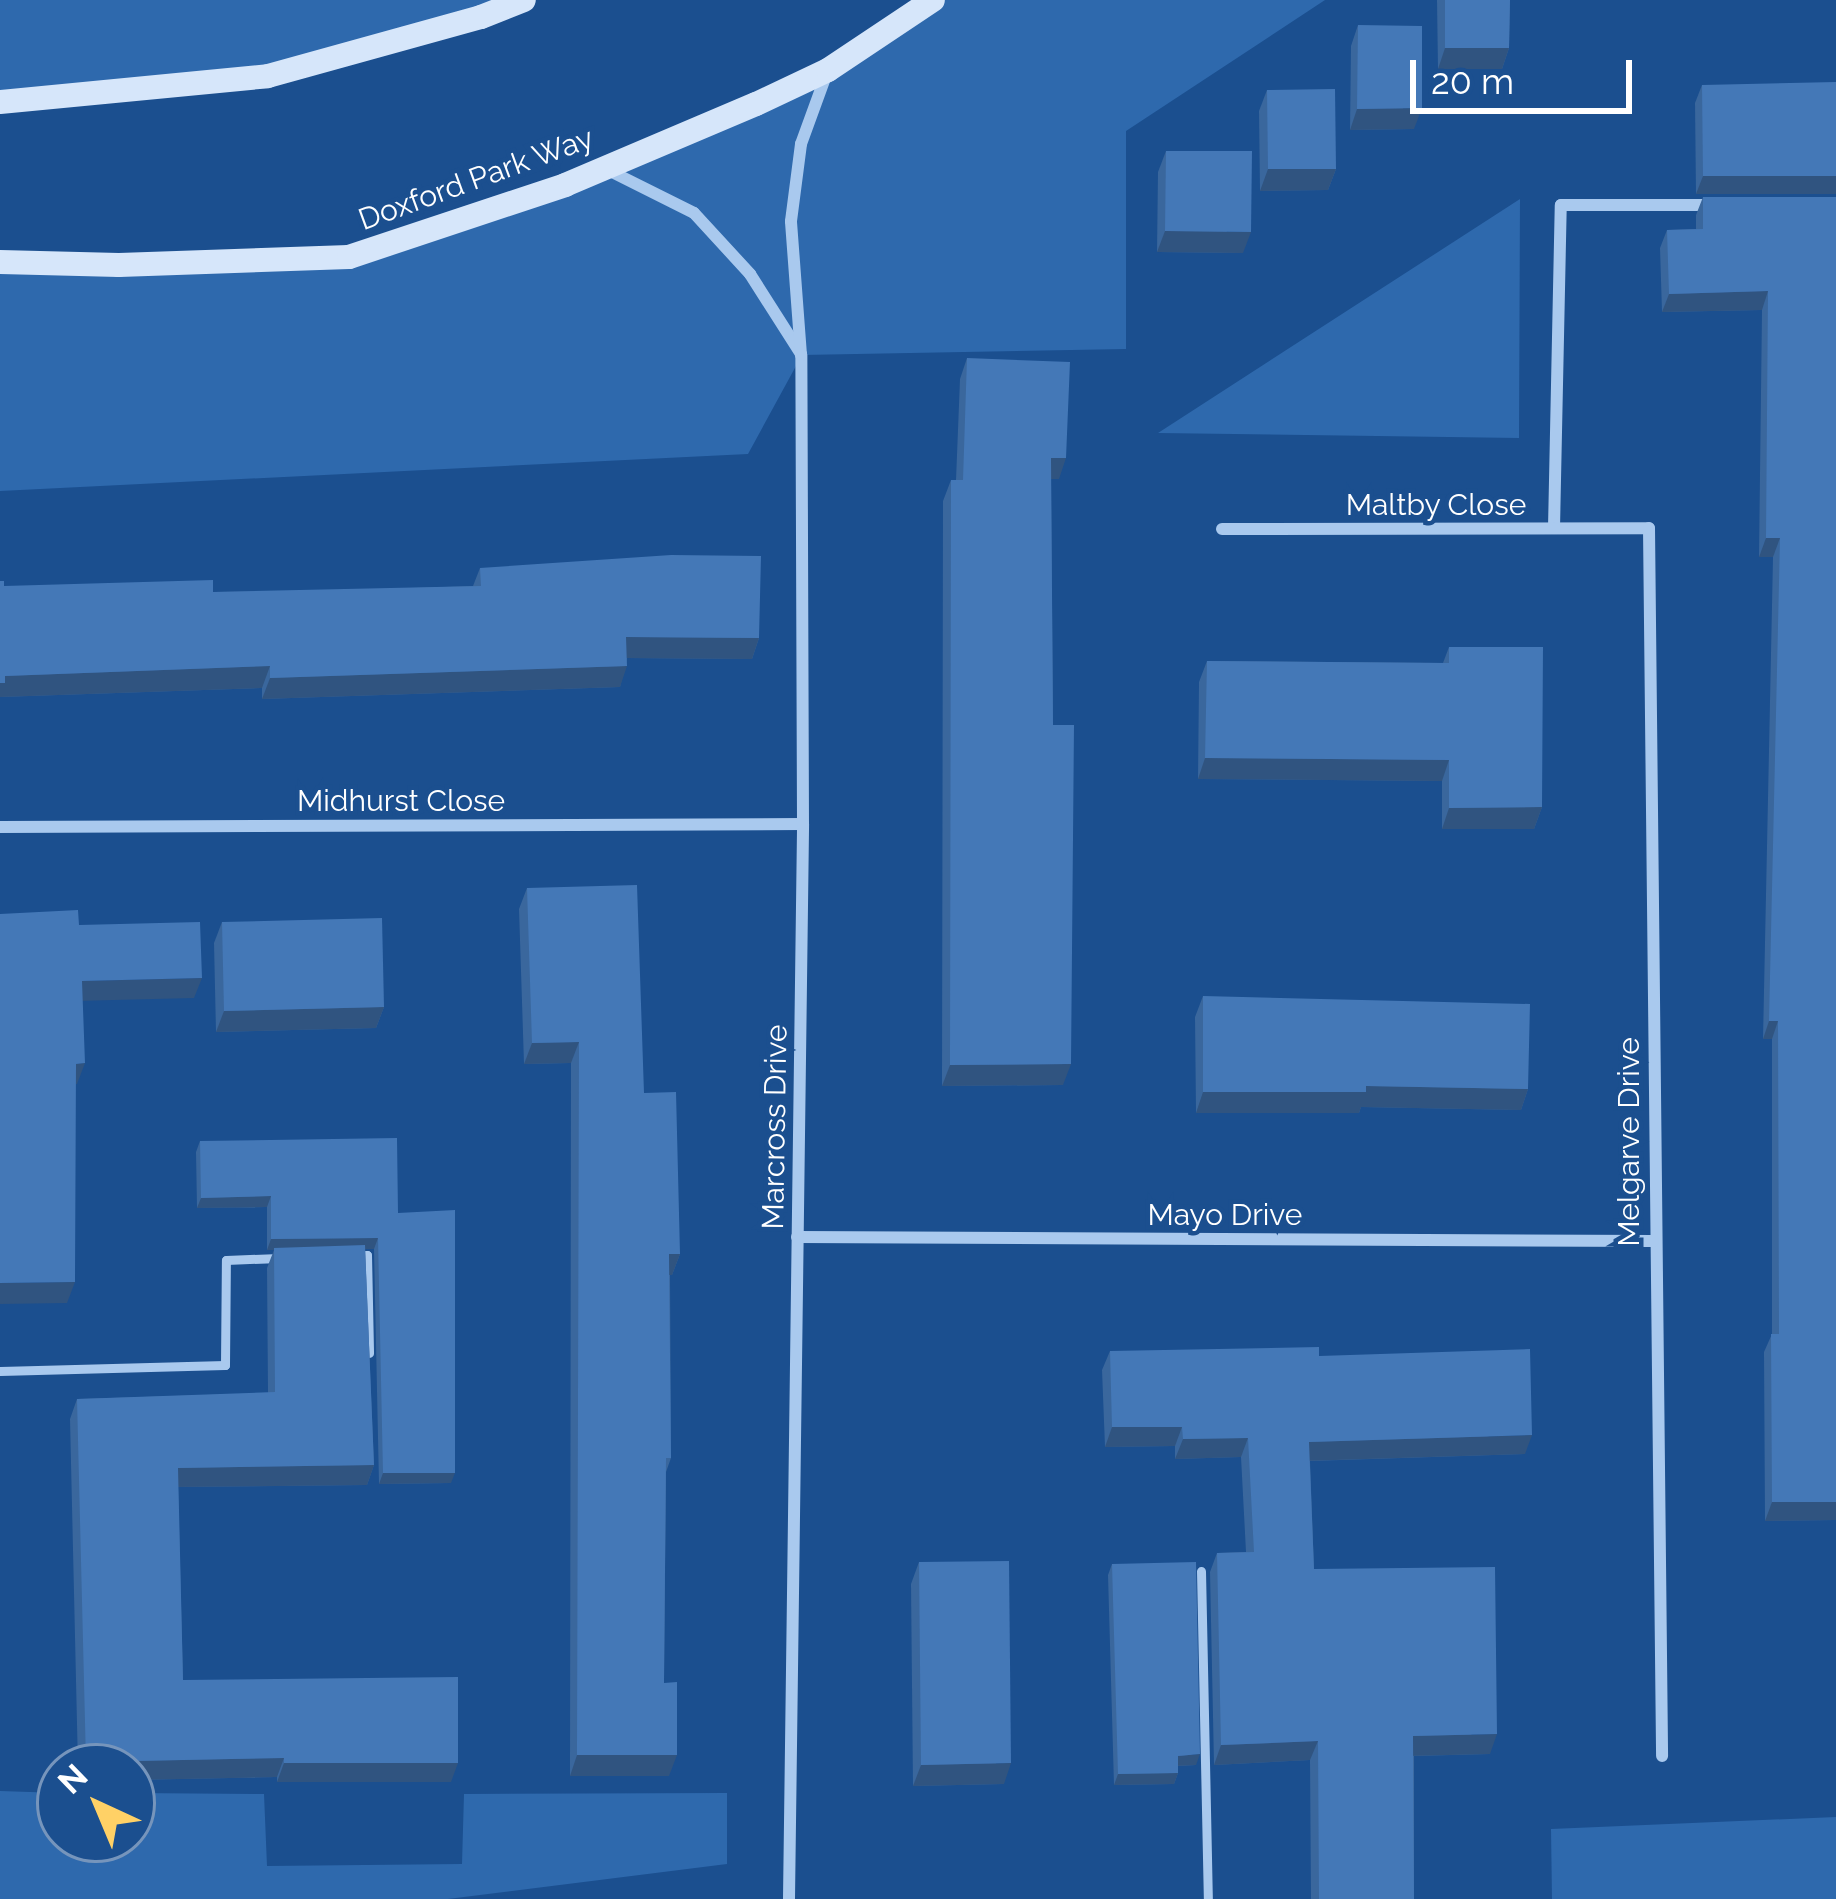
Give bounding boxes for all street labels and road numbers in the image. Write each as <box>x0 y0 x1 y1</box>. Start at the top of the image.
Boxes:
street label: Doxford Park Way <box>353 120 599 238</box>
street label: Maltby Close <box>1345 487 1527 523</box>
street label: Midhurst Close <box>297 783 505 819</box>
street label: Marcross Drive <box>755 1024 795 1230</box>
street label: Melgarve Drive <box>1611 1037 1647 1247</box>
street label: Mayo Drive <box>1148 1197 1302 1233</box>

